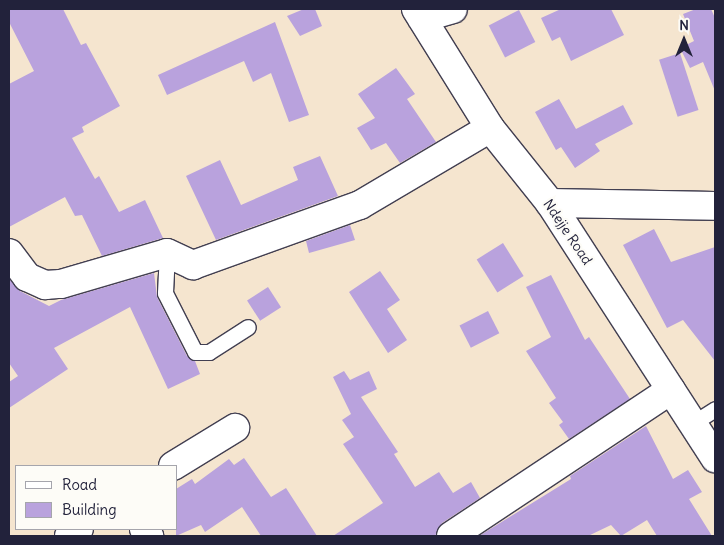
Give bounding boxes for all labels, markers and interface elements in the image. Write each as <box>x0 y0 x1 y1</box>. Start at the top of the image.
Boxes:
north arrow <box>659 15 709 65</box>
text: N <box>679 16 689 34</box>
street label: Ndejje Road <box>540 196 596 268</box>
legend <box>15 465 178 530</box>
text: Road <box>62 475 97 494</box>
text: Building <box>62 500 117 519</box>

